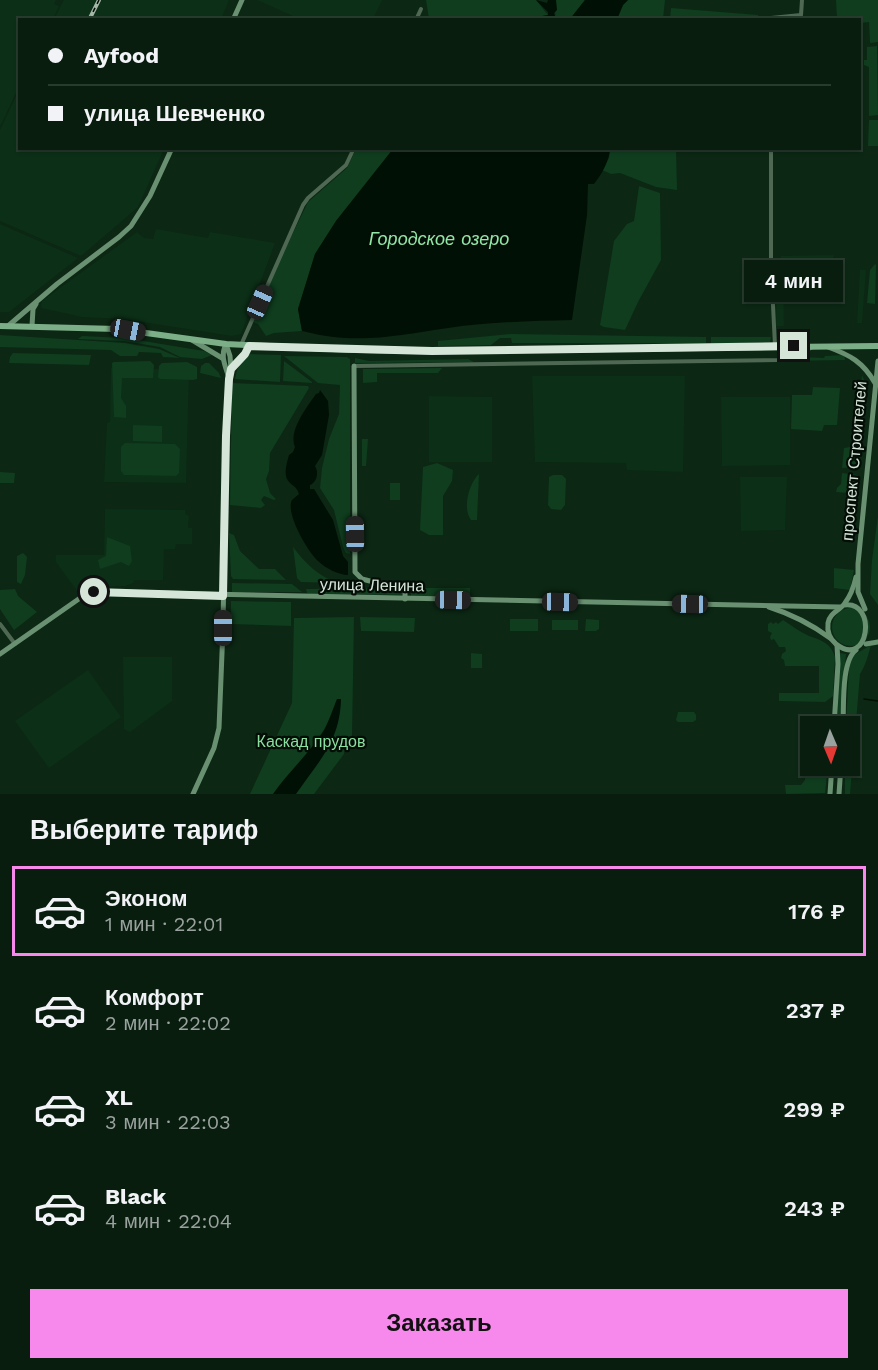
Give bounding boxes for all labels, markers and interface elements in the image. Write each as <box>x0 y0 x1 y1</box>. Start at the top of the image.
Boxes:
text: Ayfood <box>84 43 159 68</box>
text: улица Шевченко <box>84 101 265 126</box>
water label: Городское озеро <box>369 228 509 249</box>
callout: 4 мин <box>744 259 844 301</box>
text: 4 мин <box>765 269 822 293</box>
car <box>244 282 276 322</box>
car <box>109 318 147 342</box>
route end <box>780 332 807 359</box>
street label: проспект Строителей <box>838 380 870 542</box>
car <box>346 516 364 552</box>
street label: улица Ленина <box>320 575 424 595</box>
route start <box>80 578 107 605</box>
car <box>435 591 471 609</box>
car <box>542 593 578 611</box>
car <box>672 595 708 613</box>
car <box>214 610 232 646</box>
north arrow <box>800 716 860 776</box>
map controls <box>800 716 860 776</box>
park label: Каскад прудов <box>257 732 365 751</box>
text: Выберите тариф <box>30 814 258 846</box>
icon: car <box>33 884 87 938</box>
text: Эконом <box>105 886 188 911</box>
text: 176 ₽ <box>788 899 845 924</box>
text: 1 мин · 22:01 <box>105 912 223 936</box>
icon: car <box>33 983 87 1037</box>
text: Комфорт <box>105 985 204 1010</box>
text: 237 ₽ <box>786 998 845 1023</box>
text: 2 мин · 22:02 <box>105 1011 231 1035</box>
icon: car <box>33 1082 87 1136</box>
text: XL <box>105 1085 133 1110</box>
text: 299 ₽ <box>783 1097 845 1122</box>
text: 3 мин · 22:03 <box>105 1110 231 1134</box>
icon: car <box>33 1181 87 1235</box>
text: Black <box>105 1184 166 1209</box>
text: 243 ₽ <box>784 1196 845 1221</box>
text: 4 мин · 22:04 <box>105 1209 232 1233</box>
button: Заказать <box>30 1289 848 1358</box>

